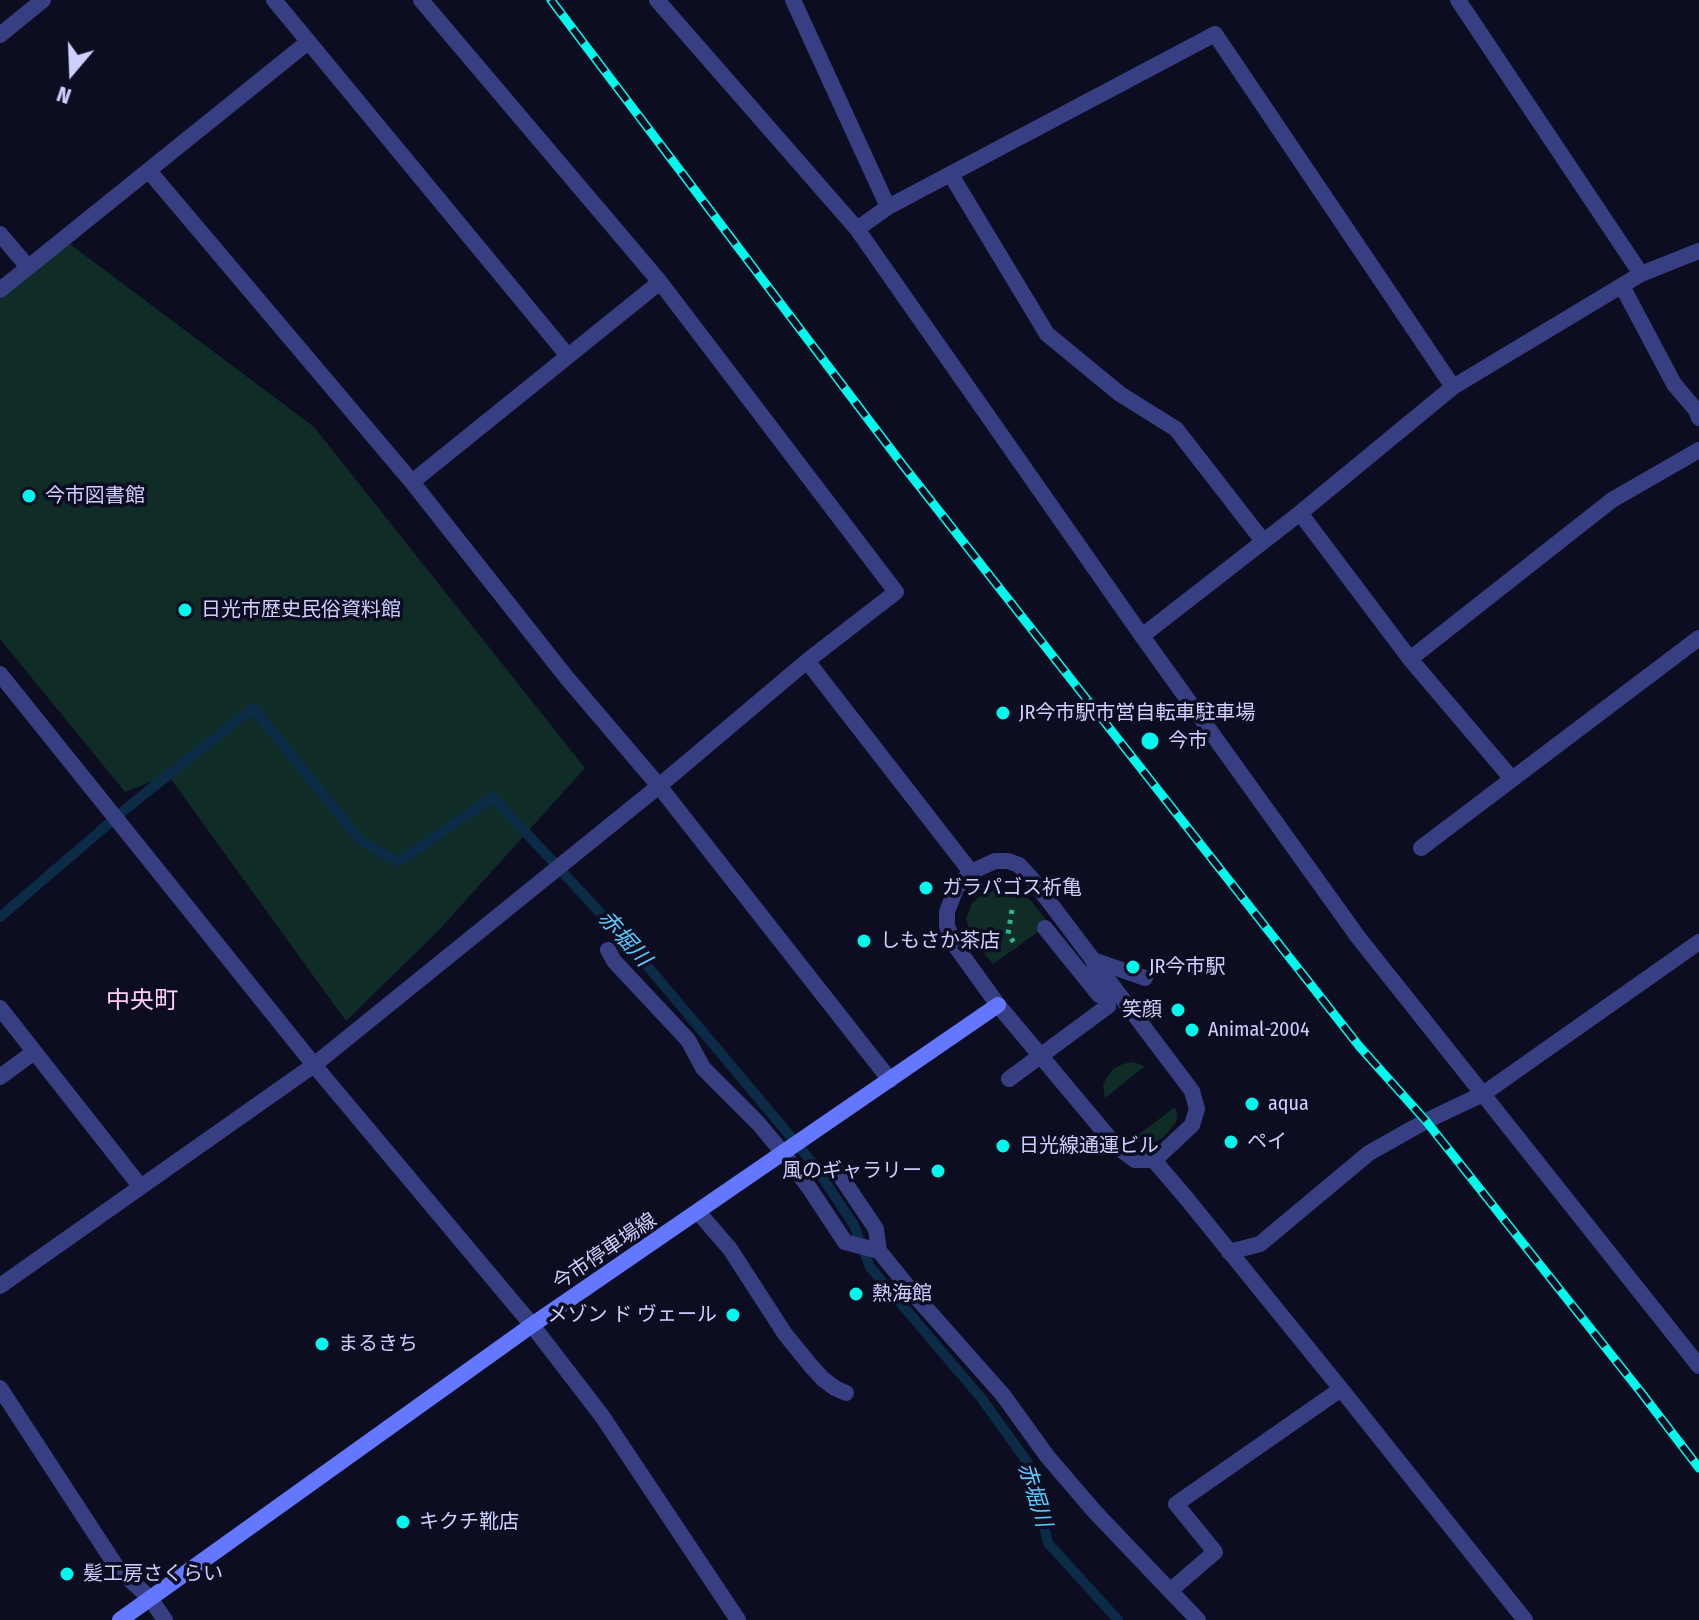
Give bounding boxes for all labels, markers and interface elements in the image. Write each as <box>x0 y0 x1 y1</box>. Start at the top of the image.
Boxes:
north arrow <box>32 32 112 112</box>
text: N <box>53 80 75 110</box>
place label: 今市図書館 <box>45 484 145 508</box>
marker: 今市図書館 <box>20 487 38 505</box>
place label: 日光市歴史民俗資料館 <box>201 598 401 622</box>
marker: 日光市歴史民俗資料館 <box>176 601 194 619</box>
place label: JR今市駅市営自転車駐車場 <box>1019 701 1255 725</box>
marker: JR今市駅市営自転車駐車場 <box>994 704 1012 722</box>
place label: 今市 <box>1168 729 1208 753</box>
marker: 今市 <box>1139 730 1161 752</box>
place label: ガラパゴス祈亀 <box>942 876 1082 900</box>
marker: ガラパゴス祈亀 <box>917 879 935 897</box>
water label: 赤堀川 <box>592 906 656 972</box>
place label: しもさか茶店 <box>880 929 1000 953</box>
marker: しもさか茶店 <box>855 932 873 950</box>
place label: JR今市駅 <box>1149 955 1225 979</box>
marker: JR今市駅 <box>1124 958 1142 976</box>
district label: 中央町 <box>106 987 178 1015</box>
place label: 笑顔 <box>1122 998 1162 1022</box>
marker: 笑顔 <box>1169 1001 1187 1019</box>
place label: Animal-2004 <box>1208 1018 1310 1042</box>
marker: Animal-2004 <box>1183 1021 1201 1039</box>
place label: aqua <box>1268 1092 1309 1116</box>
marker: aqua <box>1243 1095 1261 1113</box>
place label: ペイ <box>1247 1130 1287 1154</box>
marker: ペイ <box>1222 1133 1240 1151</box>
place label: 日光線通運ビル <box>1019 1134 1159 1158</box>
marker: 日光線通運ビル <box>994 1137 1012 1155</box>
place label: 風のギャラリー <box>782 1159 922 1183</box>
marker: 風のギャラリー <box>929 1162 947 1180</box>
street label: 今市停車場線 <box>549 1209 661 1295</box>
place label: 熱海館 <box>872 1282 932 1306</box>
marker: 熱海館 <box>847 1285 865 1303</box>
place label: メゾン ド ヴェール <box>548 1303 717 1327</box>
marker: メゾン ド ヴェール <box>724 1306 742 1324</box>
place label: まるきち <box>338 1332 418 1356</box>
marker: まるきち <box>313 1335 331 1353</box>
water label: 赤堀川 <box>1012 1460 1056 1530</box>
place label: キクチ靴店 <box>419 1510 519 1534</box>
marker: キクチ靴店 <box>394 1513 412 1531</box>
place label: 髪工房さくらい <box>83 1562 223 1586</box>
marker: 髪工房さくらい <box>58 1565 76 1583</box>

